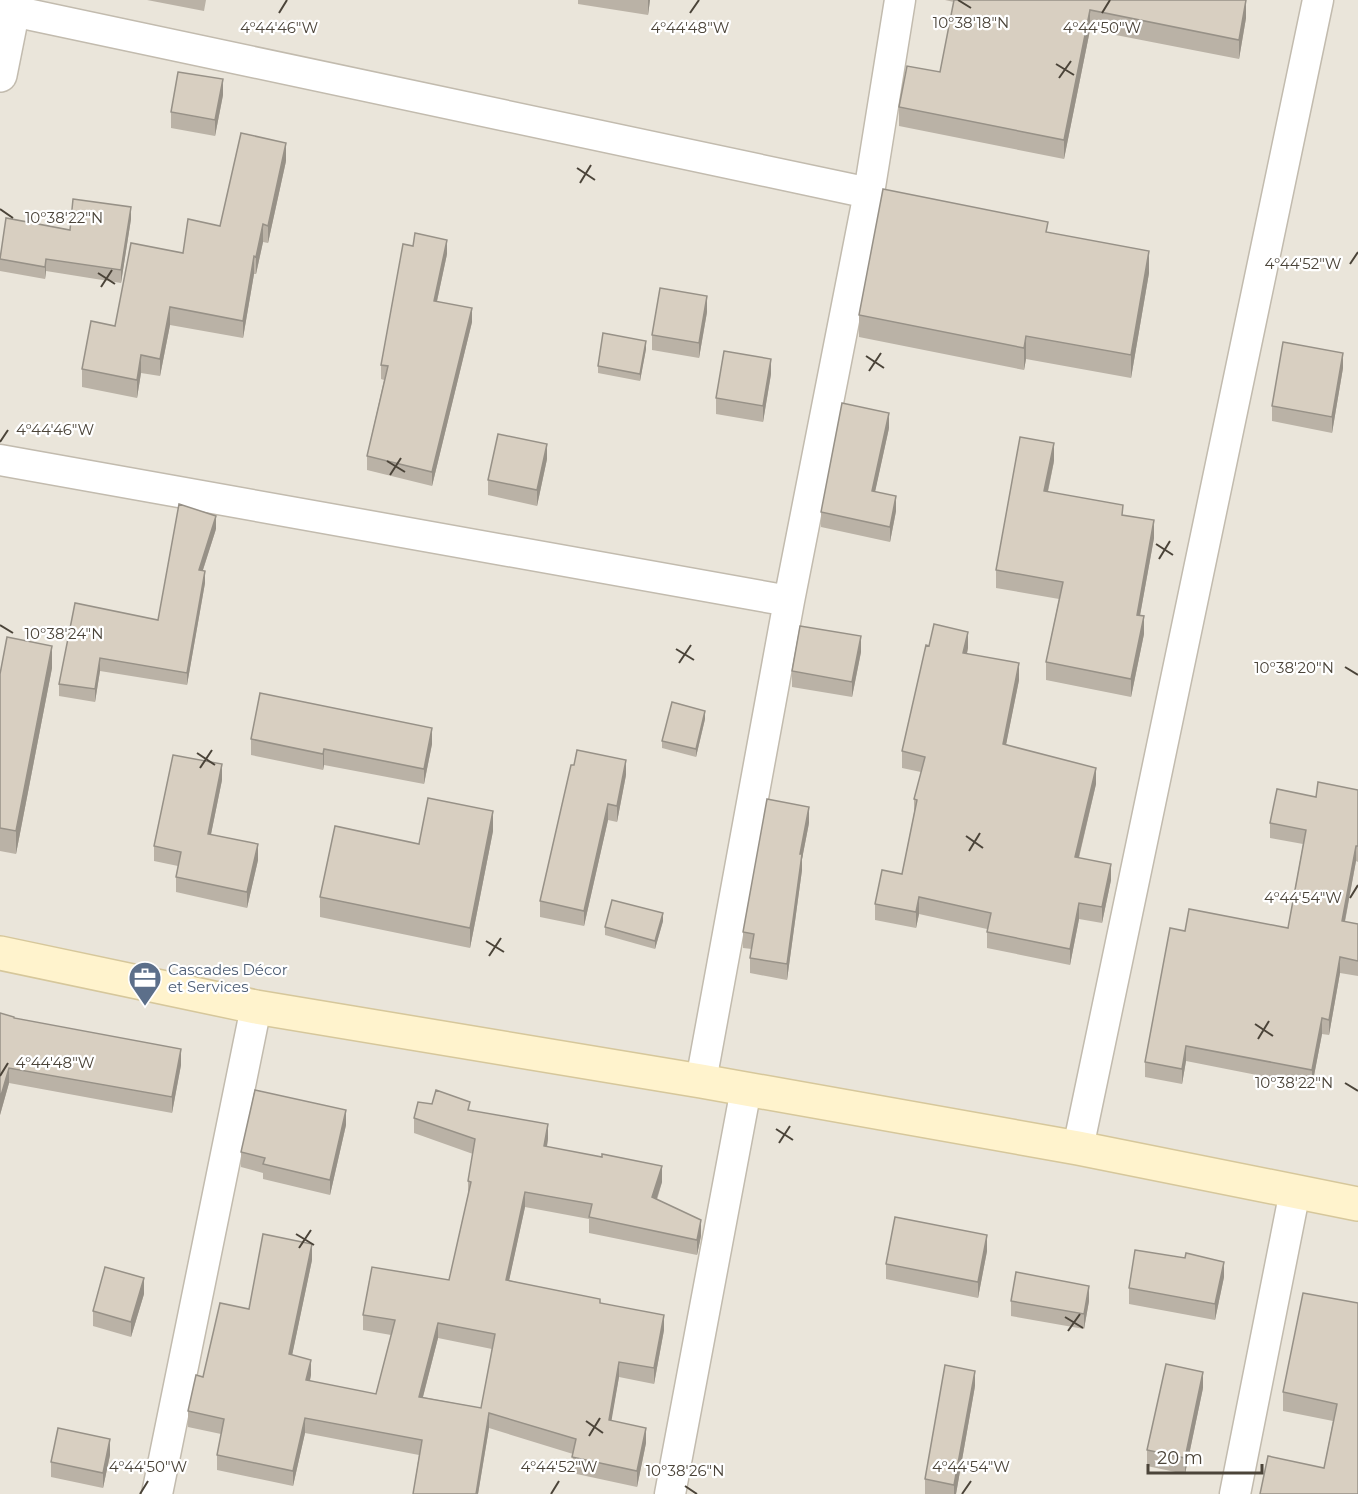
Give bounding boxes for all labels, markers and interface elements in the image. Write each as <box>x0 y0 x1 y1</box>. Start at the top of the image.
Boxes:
text: 10°38'18"N <box>933 13 1009 32</box>
text: 4°44'46"W <box>240 18 318 37</box>
text: 4°44'48"W <box>651 18 730 37</box>
text: 4°44'50"W <box>1063 18 1142 37</box>
text: 10°38'22"N <box>25 208 103 227</box>
text: 4°44'52"W <box>1265 254 1342 273</box>
text: 4°44'46"W <box>16 420 94 439</box>
text: 10°38'24"N <box>25 624 103 643</box>
text: 10°38'20"N <box>1254 658 1334 677</box>
text: 4°44'54"W <box>1264 888 1342 907</box>
office icon: Cascades Décor et Services <box>127 960 163 1007</box>
place label: Cascades Décor et Services <box>168 960 288 996</box>
text: 4°44'48"W <box>16 1053 95 1072</box>
text: 10°38'22"N <box>1255 1073 1333 1092</box>
scale bar <box>1148 1437 1262 1475</box>
text: 20 m <box>1157 1447 1203 1469</box>
text: 4°44'50"W <box>109 1457 188 1476</box>
text: 4°44'52"W <box>521 1457 598 1476</box>
text: 4°44'54"W <box>932 1457 1010 1476</box>
text: 10°38'26"N <box>646 1461 724 1480</box>

